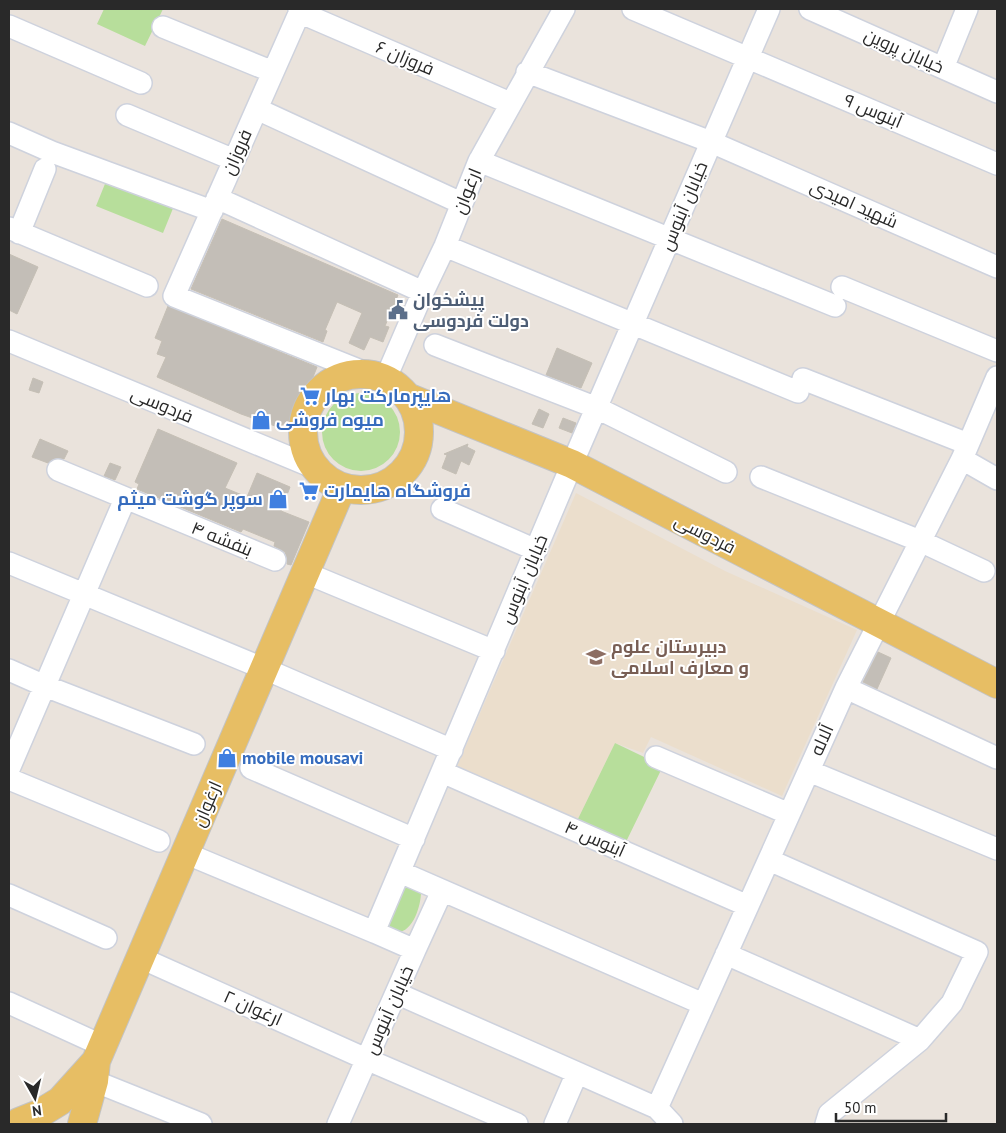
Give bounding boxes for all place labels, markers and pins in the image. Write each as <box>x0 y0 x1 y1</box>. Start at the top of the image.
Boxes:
place label: پیشخوان دولت فردوسی <box>413 288 529 332</box>
public building icon: پیشخوان دولت فردوسی <box>387 299 409 321</box>
place label: هایپرمارکت بهار <box>324 384 451 408</box>
supermarket icon: هایپرمارکت بهار <box>299 385 321 407</box>
place label: میوه فروشی <box>276 408 384 431</box>
shop icon: میوه فروشی <box>250 409 272 431</box>
place label: فروشگاه هایمارت <box>324 479 471 502</box>
supermarket icon: فروشگاه هایمارت <box>298 480 320 502</box>
place label: سوپر گوشت میثم <box>117 487 263 511</box>
shop icon: سوپر گوشت میثم <box>267 488 289 510</box>
place label: دبیرستان علوم و معارف اسلامی <box>611 635 749 679</box>
school or university icon: دبیرستان علوم و معارف اسلامی <box>585 646 607 668</box>
place label: mobile mousavi <box>242 746 363 769</box>
shop icon: mobile mousavi <box>216 747 238 769</box>

